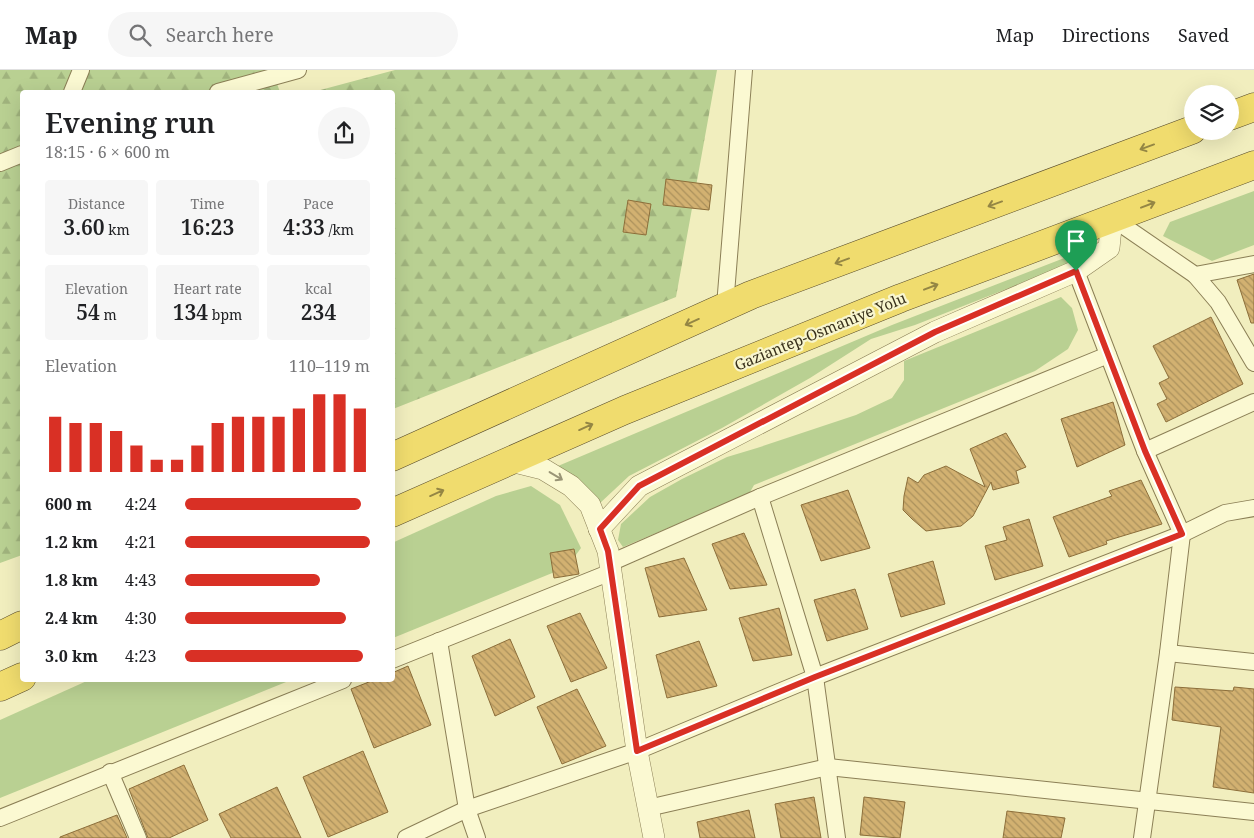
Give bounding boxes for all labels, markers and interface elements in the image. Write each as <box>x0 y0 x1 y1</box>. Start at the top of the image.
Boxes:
search box <box>108 12 458 57</box>
text: Map <box>25 18 78 51</box>
icon: search <box>126 21 154 49</box>
text: Search here <box>166 22 274 48</box>
text: Map <box>996 23 1034 47</box>
text: Directions <box>1062 23 1150 47</box>
text: Saved <box>1178 23 1229 47</box>
map controls <box>1184 85 1239 140</box>
button: layers <box>1184 85 1239 140</box>
text: Evening run <box>45 103 215 141</box>
button: share <box>318 107 370 159</box>
text: 18:15 · 6 × 600 m <box>45 141 170 163</box>
one-way arrow <box>1140 143 1155 152</box>
text: Distance <box>68 194 125 213</box>
text: Time <box>191 194 224 213</box>
text: Pace <box>303 194 334 213</box>
one-way arrow <box>987 200 1003 209</box>
one-way arrow <box>1140 200 1155 209</box>
text: 3.60 <box>63 213 105 241</box>
text: 16:23 <box>181 213 234 241</box>
text: 4:33 <box>283 213 325 241</box>
text: km <box>105 220 130 239</box>
text: /km <box>325 220 354 239</box>
pin <box>1055 220 1097 271</box>
icon: arrive <box>1062 227 1090 255</box>
one-way arrow <box>835 257 850 266</box>
text: Elevation <box>65 279 128 298</box>
text: Heart rate <box>173 279 242 298</box>
text: kcal <box>305 279 332 298</box>
one-way arrow <box>922 282 938 291</box>
street label: Gaziantep-Osmaniye Yolu <box>731 287 909 375</box>
text: 54 <box>76 298 100 326</box>
text: 134 <box>173 298 208 326</box>
text: 234 <box>301 298 336 326</box>
text: m <box>100 305 117 324</box>
text: bpm <box>208 305 242 324</box>
one-way arrow <box>685 317 700 327</box>
text: Elevation <box>45 355 117 377</box>
text: 110–119 m <box>289 355 370 377</box>
one-way arrow <box>578 422 593 431</box>
one-way arrow <box>548 472 562 482</box>
one-way arrow <box>429 488 444 497</box>
text: 600 m <box>45 493 92 515</box>
text: 4:24 <box>125 493 156 515</box>
text: 1.2 km <box>45 531 98 553</box>
text: 4:21 <box>125 531 156 553</box>
text: 1.8 km <box>45 569 98 591</box>
text: 4:43 <box>125 569 156 591</box>
text: 2.4 km <box>45 607 98 629</box>
text: 4:30 <box>125 607 156 629</box>
text: 3.0 km <box>45 645 98 667</box>
text: 4:23 <box>125 645 156 667</box>

